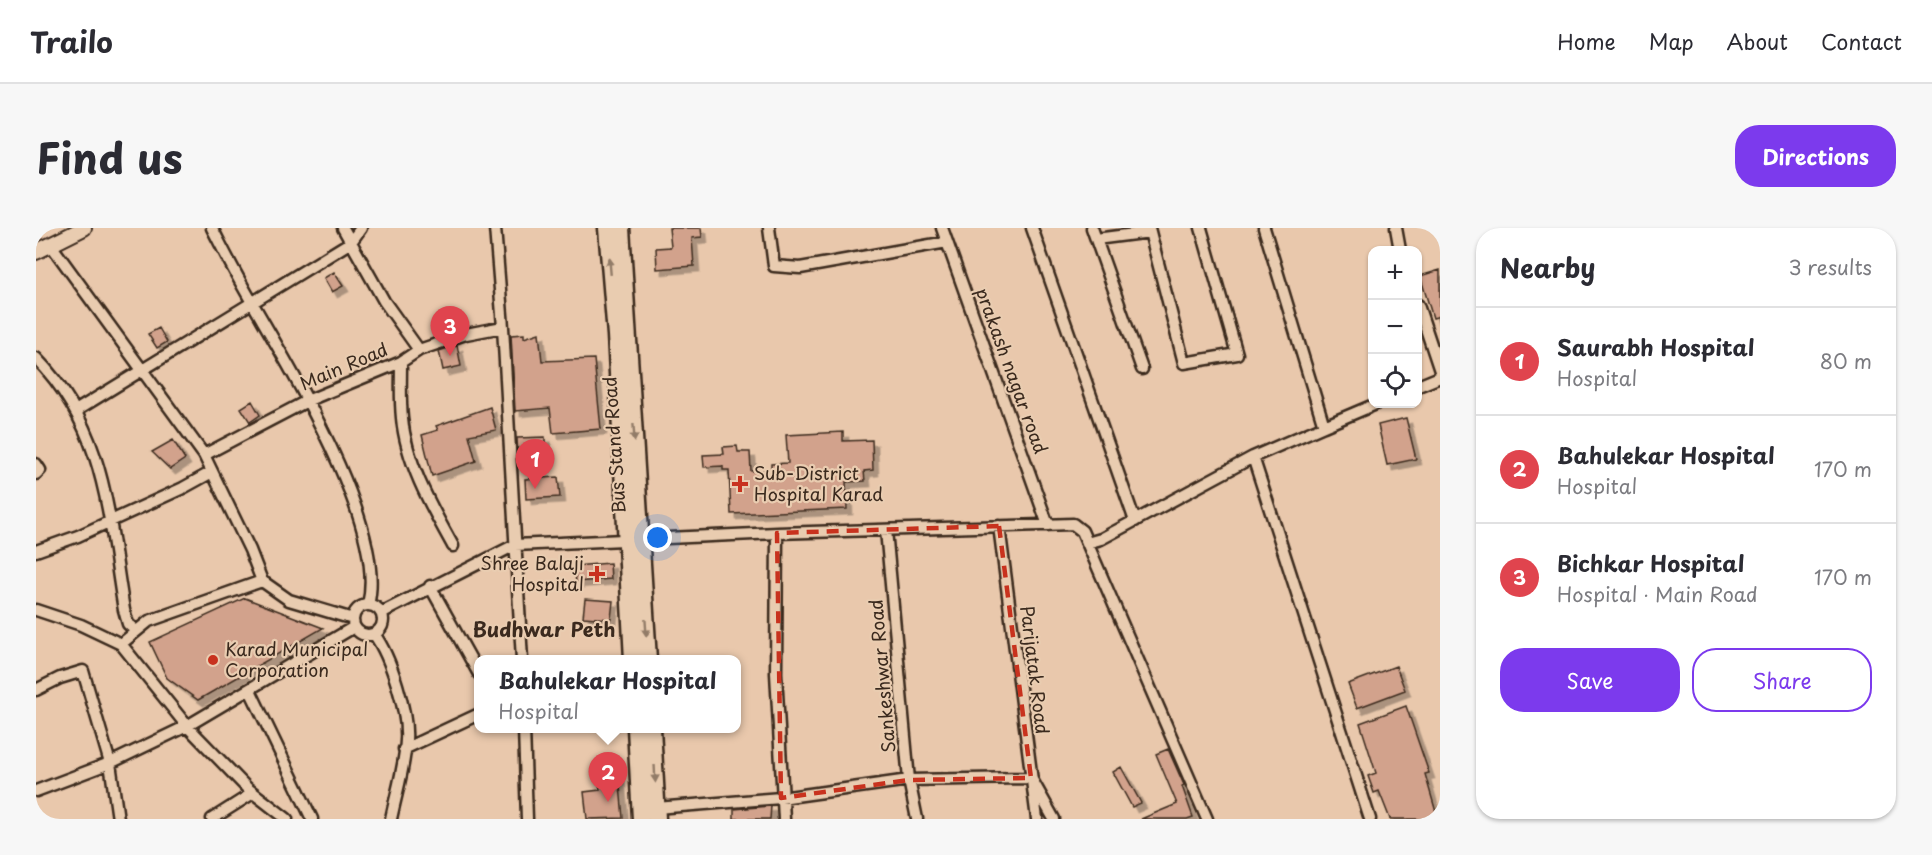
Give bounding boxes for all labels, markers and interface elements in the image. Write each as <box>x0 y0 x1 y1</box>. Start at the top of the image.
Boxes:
text: Trailo <box>30 20 113 63</box>
text: Home <box>1557 25 1616 57</box>
text: Map <box>1649 25 1694 57</box>
text: About <box>1727 25 1788 57</box>
text: Contact <box>1821 25 1902 57</box>
text: Find us <box>36 125 183 188</box>
button: Directions <box>1735 125 1896 187</box>
map controls <box>1368 246 1422 408</box>
button: + <box>1368 246 1422 300</box>
text: Nearby <box>1500 248 1595 287</box>
text: 3 results <box>1789 252 1872 282</box>
one-way arrow <box>605 256 615 275</box>
street label: prakash nagar road <box>970 284 1055 457</box>
button: − <box>1368 300 1422 354</box>
pin: 3 <box>430 306 470 356</box>
text: Saurabh Hospital <box>1557 330 1755 363</box>
street label: Main Road <box>295 335 392 396</box>
text: 1 <box>1515 346 1524 376</box>
text: 80 m <box>1820 346 1872 376</box>
button: locate <box>1368 354 1422 408</box>
text: Hospital <box>1557 363 1637 393</box>
street label: Bus Stand Road <box>595 376 632 515</box>
one-way arrow <box>630 424 639 443</box>
text: Bahulekar Hospital <box>1557 438 1775 471</box>
pin: 1 <box>516 440 554 489</box>
text: 2 <box>1512 454 1527 484</box>
text: 170 m <box>1814 454 1872 484</box>
place label: Sub-District Hospital Karad <box>754 459 883 507</box>
text: Hospital <box>1557 471 1637 501</box>
marker: Sub-District Hospital Karad <box>731 475 749 493</box>
your location <box>643 523 672 552</box>
text: Bichkar Hospital <box>1557 546 1744 579</box>
place label: Shree Balaji Hospital <box>480 549 584 597</box>
text: 3 <box>1513 562 1526 592</box>
text: 170 m <box>1814 562 1872 592</box>
marker: Shree Balaji Hospital <box>588 565 606 583</box>
text: Hospital · Main Road <box>1557 579 1758 609</box>
street label: Sankeshwar Road <box>861 598 902 754</box>
street label: Parijatak Road <box>1014 604 1057 736</box>
district label: Budhwar Peth <box>472 614 616 644</box>
one-way arrow <box>642 618 651 637</box>
place label: Karad Municipal Corporation <box>225 635 368 683</box>
button: Save <box>1500 648 1680 712</box>
button: Share <box>1692 648 1872 712</box>
marker: Karad Municipal Corporation <box>206 653 220 667</box>
popup <box>474 655 741 733</box>
text: Bahulekar Hospital <box>499 663 716 696</box>
text: Hospital <box>499 696 579 726</box>
pin: 2 <box>588 752 628 802</box>
one-way arrow <box>650 764 659 783</box>

